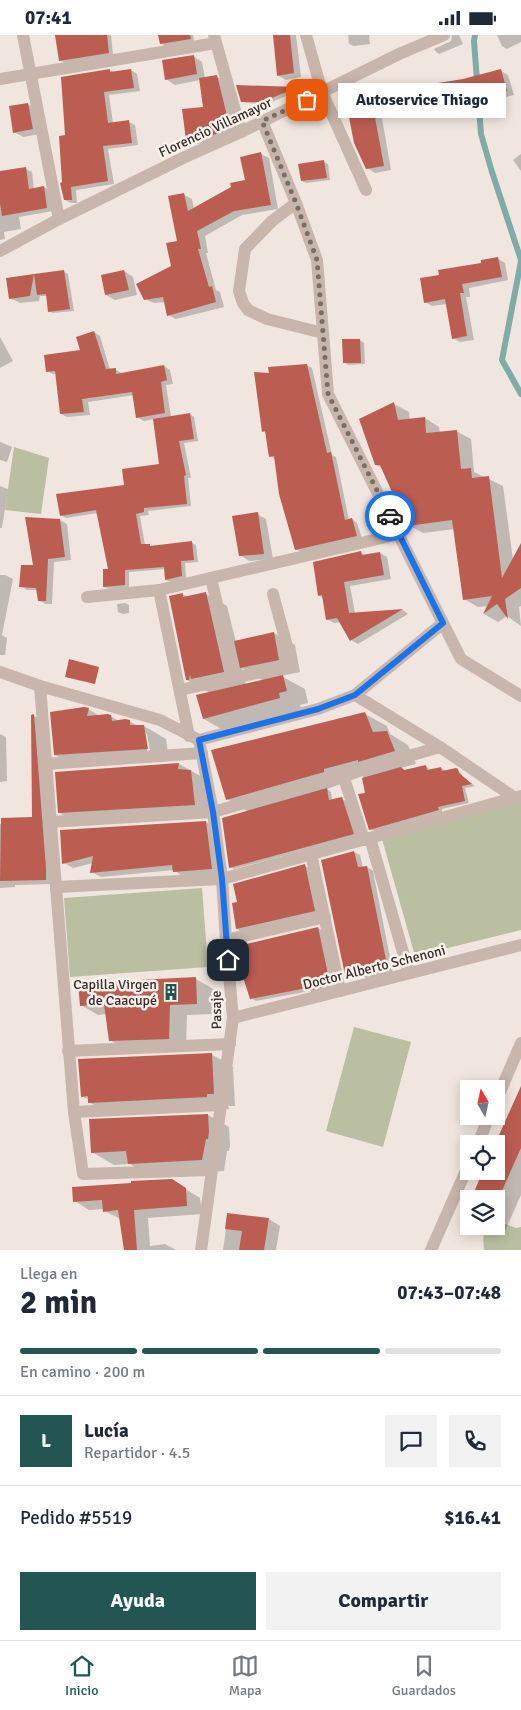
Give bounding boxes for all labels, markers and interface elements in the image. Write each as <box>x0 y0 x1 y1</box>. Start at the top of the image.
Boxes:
text: 07:41 <box>25 6 72 30</box>
pin <box>286 79 328 121</box>
callout: Autoservice Thiago <box>337 83 504 117</box>
icon: bag <box>293 86 321 114</box>
text: Autoservice Thiago <box>356 90 488 110</box>
street label: Florencio Villamayor <box>156 93 275 161</box>
courier <box>365 491 415 541</box>
icon: car <box>376 502 404 530</box>
pin <box>207 939 249 981</box>
street label: Doctor Alberto Schenoni <box>301 942 447 993</box>
icon: home <box>214 946 242 974</box>
place label: Capilla Virgen de Caacupé <box>73 976 157 1009</box>
building icon: Capilla Virgen de Caacupé <box>161 982 181 1002</box>
street label: Pasaje <box>208 990 225 1030</box>
north arrow <box>460 1080 505 1125</box>
map controls <box>460 1080 505 1235</box>
button: locate <box>460 1135 505 1180</box>
button: layers <box>460 1190 505 1235</box>
text: Llega en <box>20 1264 78 1284</box>
text: 07:43–07:48 <box>397 1281 501 1305</box>
text: 2 min <box>20 1283 97 1322</box>
text: En camino · 200 m <box>20 1362 145 1382</box>
button: chat <box>385 1415 437 1467</box>
button: phone <box>449 1415 501 1467</box>
text: Lucía <box>84 1419 129 1443</box>
text: L <box>41 1429 51 1453</box>
text: Repartidor · 4.5 <box>84 1443 190 1463</box>
text: Pedido #5519 <box>20 1506 132 1530</box>
text: $16.41 <box>444 1506 501 1530</box>
button: Ayuda <box>20 1572 256 1630</box>
button: Compartir <box>266 1572 501 1630</box>
tab: Inicio <box>65 1652 98 1699</box>
tab: Mapa <box>229 1652 262 1699</box>
tab: Guardados <box>392 1652 456 1699</box>

